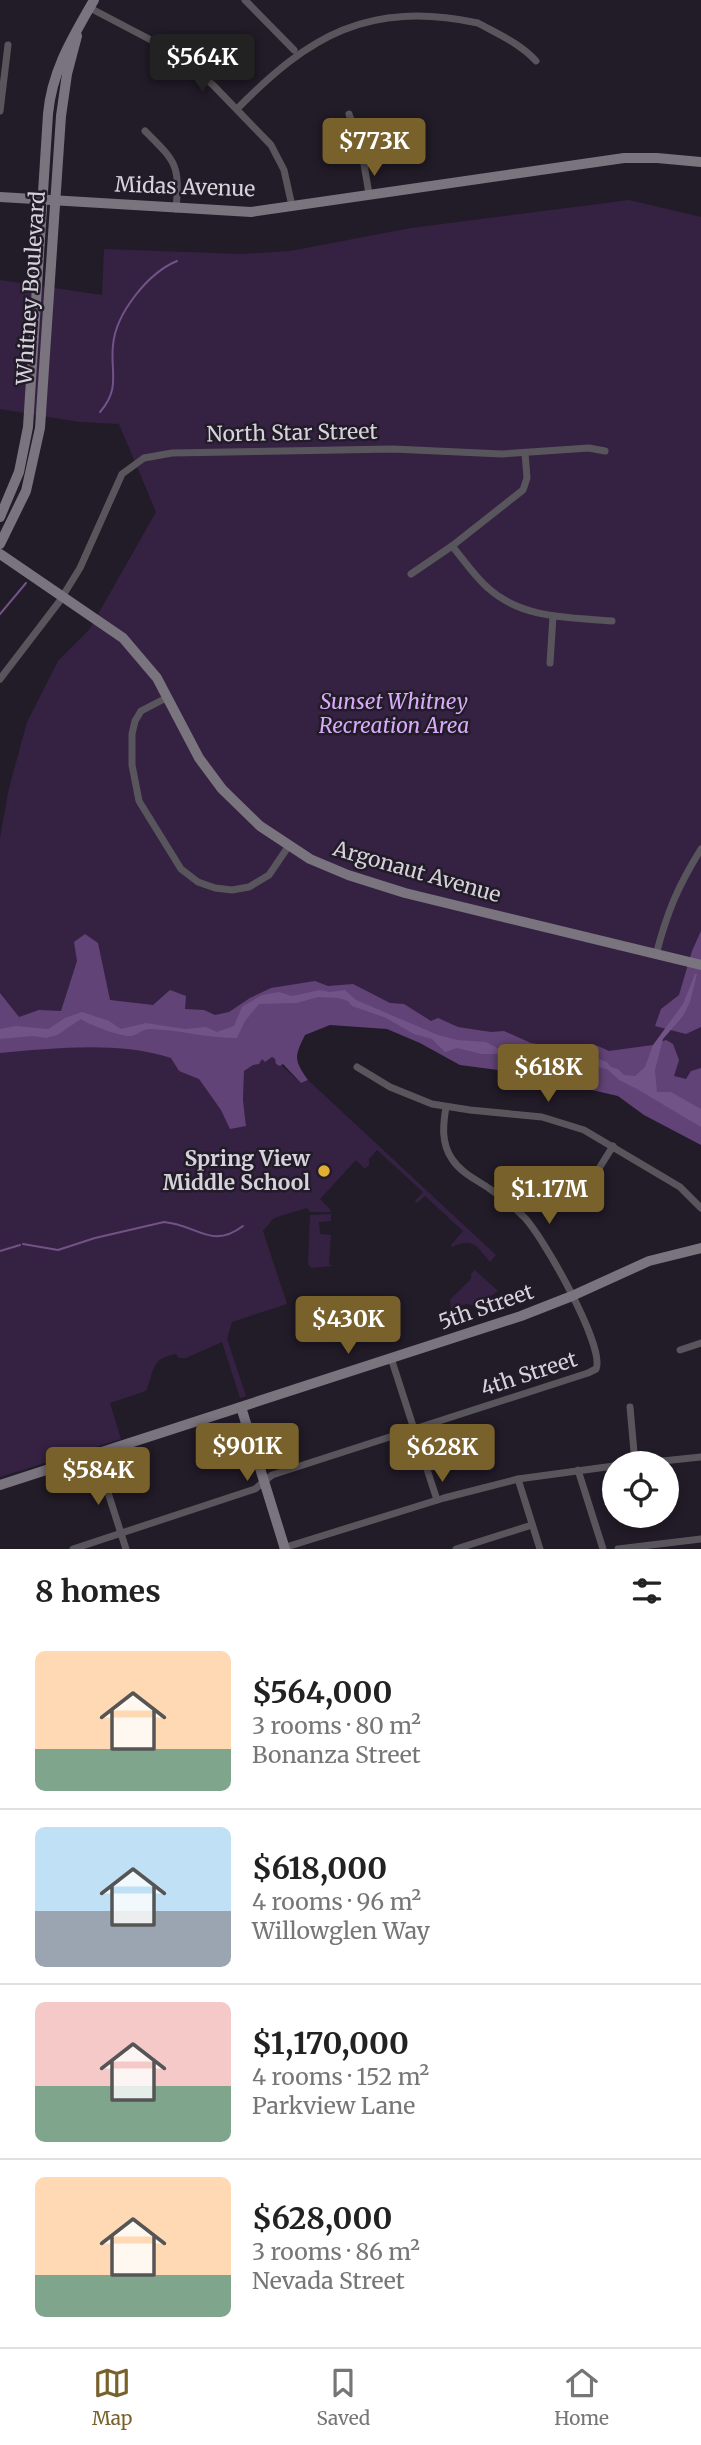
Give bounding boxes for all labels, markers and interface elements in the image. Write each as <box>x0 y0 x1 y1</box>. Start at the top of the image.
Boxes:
pin: $564K <box>153 34 251 94</box>
text: $564K <box>166 42 238 71</box>
pin: $773K <box>325 118 423 178</box>
text: $773K <box>339 126 409 155</box>
street label: Midas Avenue <box>114 171 256 202</box>
street label: Whitney Boulevard <box>10 190 51 387</box>
street label: North Star Street <box>206 418 378 447</box>
park label: Sunset Whitney Recreation Area <box>319 688 469 739</box>
street label: Argonaut Avenue <box>329 834 504 908</box>
pin: $618K <box>499 1044 597 1104</box>
text: $618K <box>514 1052 582 1081</box>
place label: Spring View Middle School <box>163 1145 311 1196</box>
marker: Spring View Middle School <box>316 1163 332 1179</box>
pin: $1.17M <box>492 1166 606 1226</box>
text: $1.17M <box>510 1174 588 1203</box>
street label: 5th Street <box>435 1278 537 1335</box>
pin: $430K <box>299 1296 397 1356</box>
text: $430K <box>312 1304 384 1333</box>
street label: 4th Street <box>477 1345 580 1402</box>
pin: $901K <box>198 1424 296 1483</box>
pin: $628K <box>393 1424 491 1484</box>
text: $901K <box>212 1431 282 1460</box>
text: $628K <box>406 1432 478 1461</box>
pin: $584K <box>49 1448 147 1507</box>
map controls <box>602 1451 679 1528</box>
button: locate <box>602 1451 679 1528</box>
text: $584K <box>62 1455 134 1484</box>
text: 8 homes <box>35 1572 161 1610</box>
icon: filters <box>628 1572 666 1610</box>
text: $564,000 <box>252 1673 392 1711</box>
icon: home <box>91 1679 175 1763</box>
text: 3 rooms · 80 m² <box>252 1711 421 1740</box>
text: Bonanza Street <box>252 1740 421 1769</box>
text: $618,000 <box>252 1849 387 1887</box>
icon: home <box>91 1855 175 1939</box>
text: 4 rooms · 96 m² <box>252 1887 421 1916</box>
text: Willowglen Way <box>252 1916 430 1945</box>
text: $1,170,000 <box>252 2024 409 2062</box>
icon: home <box>91 2030 175 2114</box>
text: 4 rooms · 152 m² <box>252 2062 429 2091</box>
text: Parkview Lane <box>252 2091 415 2120</box>
text: $628,000 <box>252 2199 392 2237</box>
icon: home <box>91 2205 175 2289</box>
text: 3 rooms · 86 m² <box>252 2237 420 2266</box>
text: Nevada Street <box>252 2266 405 2295</box>
tab: Map <box>92 2364 132 2430</box>
tab: Saved <box>316 2364 370 2430</box>
tab: Home <box>554 2364 609 2430</box>

